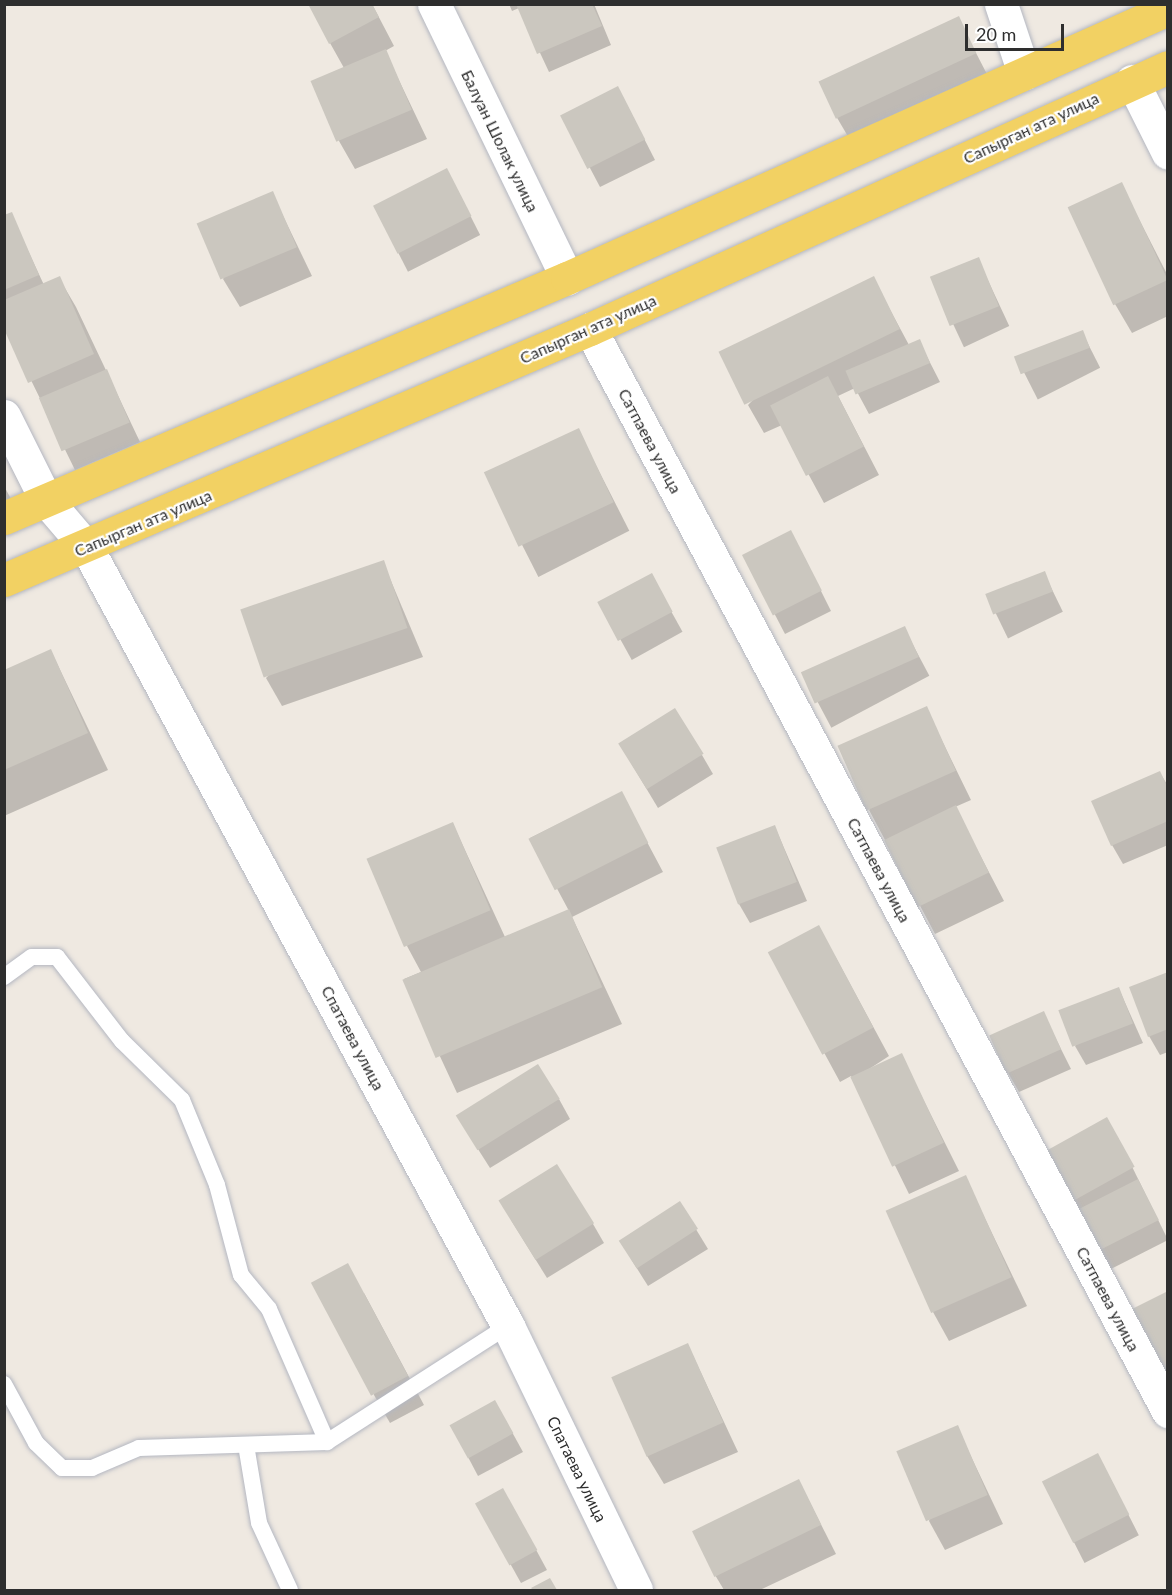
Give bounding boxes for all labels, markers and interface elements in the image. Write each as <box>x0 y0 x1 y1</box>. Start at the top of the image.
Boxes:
scale bar <box>968 12 1067 50</box>
text: 20 m <box>976 23 1016 45</box>
street label: Балуан Шолак улица <box>457 67 543 215</box>
street label: Сапырган ата улица <box>960 88 1102 168</box>
street label: Сапырган ата улица <box>517 290 659 368</box>
street label: Сатпаева улица <box>614 385 686 497</box>
street label: Сапырган ата улица <box>71 485 215 561</box>
street label: Сатпаева улица <box>843 814 915 926</box>
street label: Спатаева улица <box>317 983 389 1093</box>
street label: Сатпаева улица <box>1072 1243 1144 1355</box>
street label: Спатаева улица <box>543 1413 611 1525</box>

